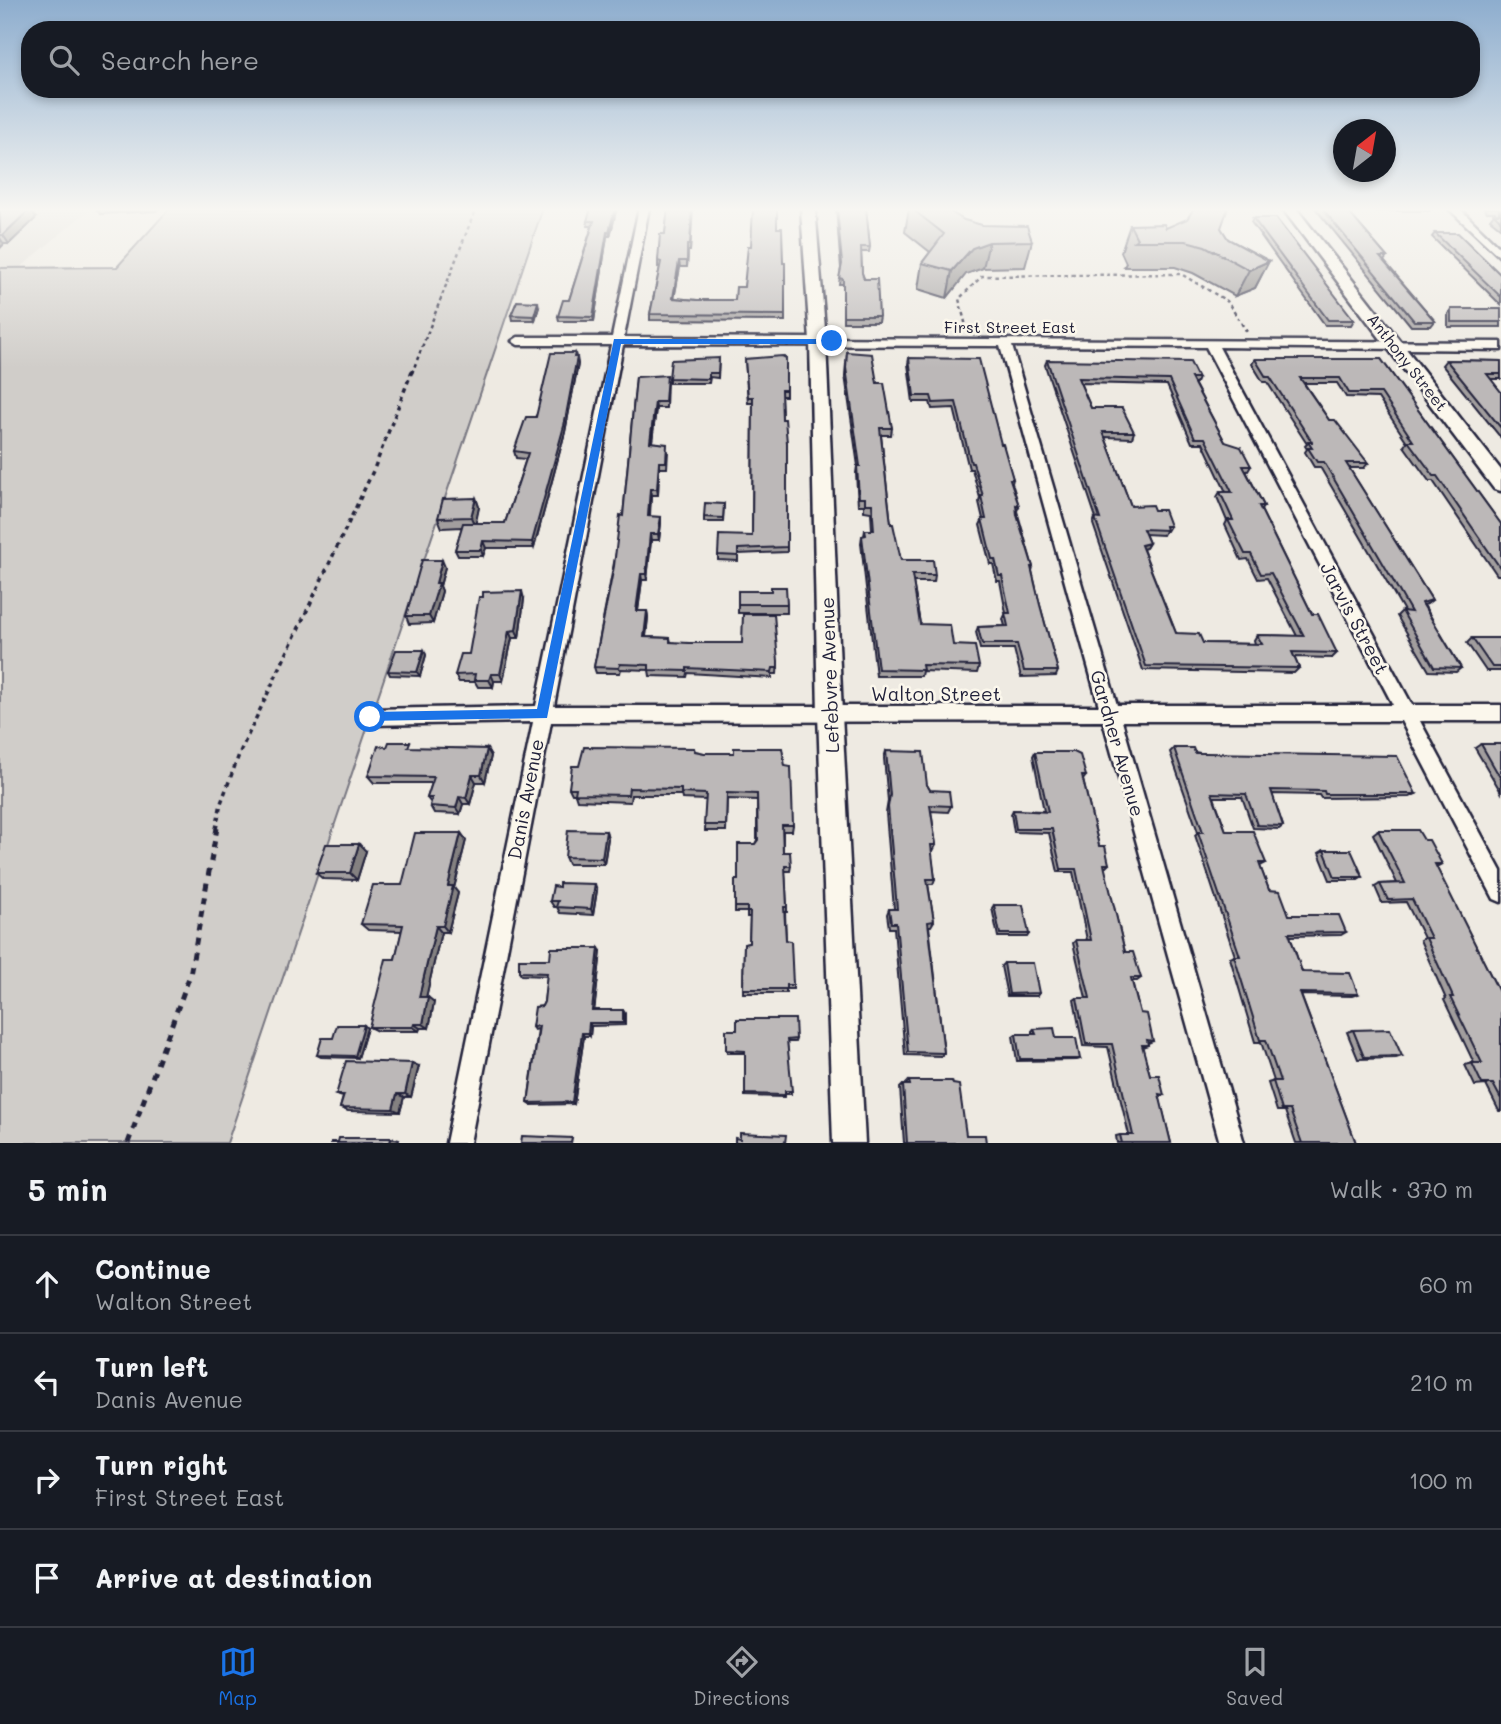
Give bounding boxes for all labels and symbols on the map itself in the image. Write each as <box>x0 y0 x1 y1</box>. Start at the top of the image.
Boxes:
north arrow <box>1333 119 1396 182</box>
street label: Anthony Street <box>1363 309 1453 415</box>
street label: First Street East <box>944 316 1076 337</box>
route end <box>816 325 847 356</box>
street label: Jarvis Street <box>1315 558 1395 678</box>
street label: Lefebvre Avenue <box>814 597 844 753</box>
street label: Gardner Avenue <box>1085 667 1151 819</box>
street label: Walton Street <box>871 681 1001 706</box>
route start <box>354 701 385 732</box>
street label: Danis Avenue <box>501 737 549 861</box>

